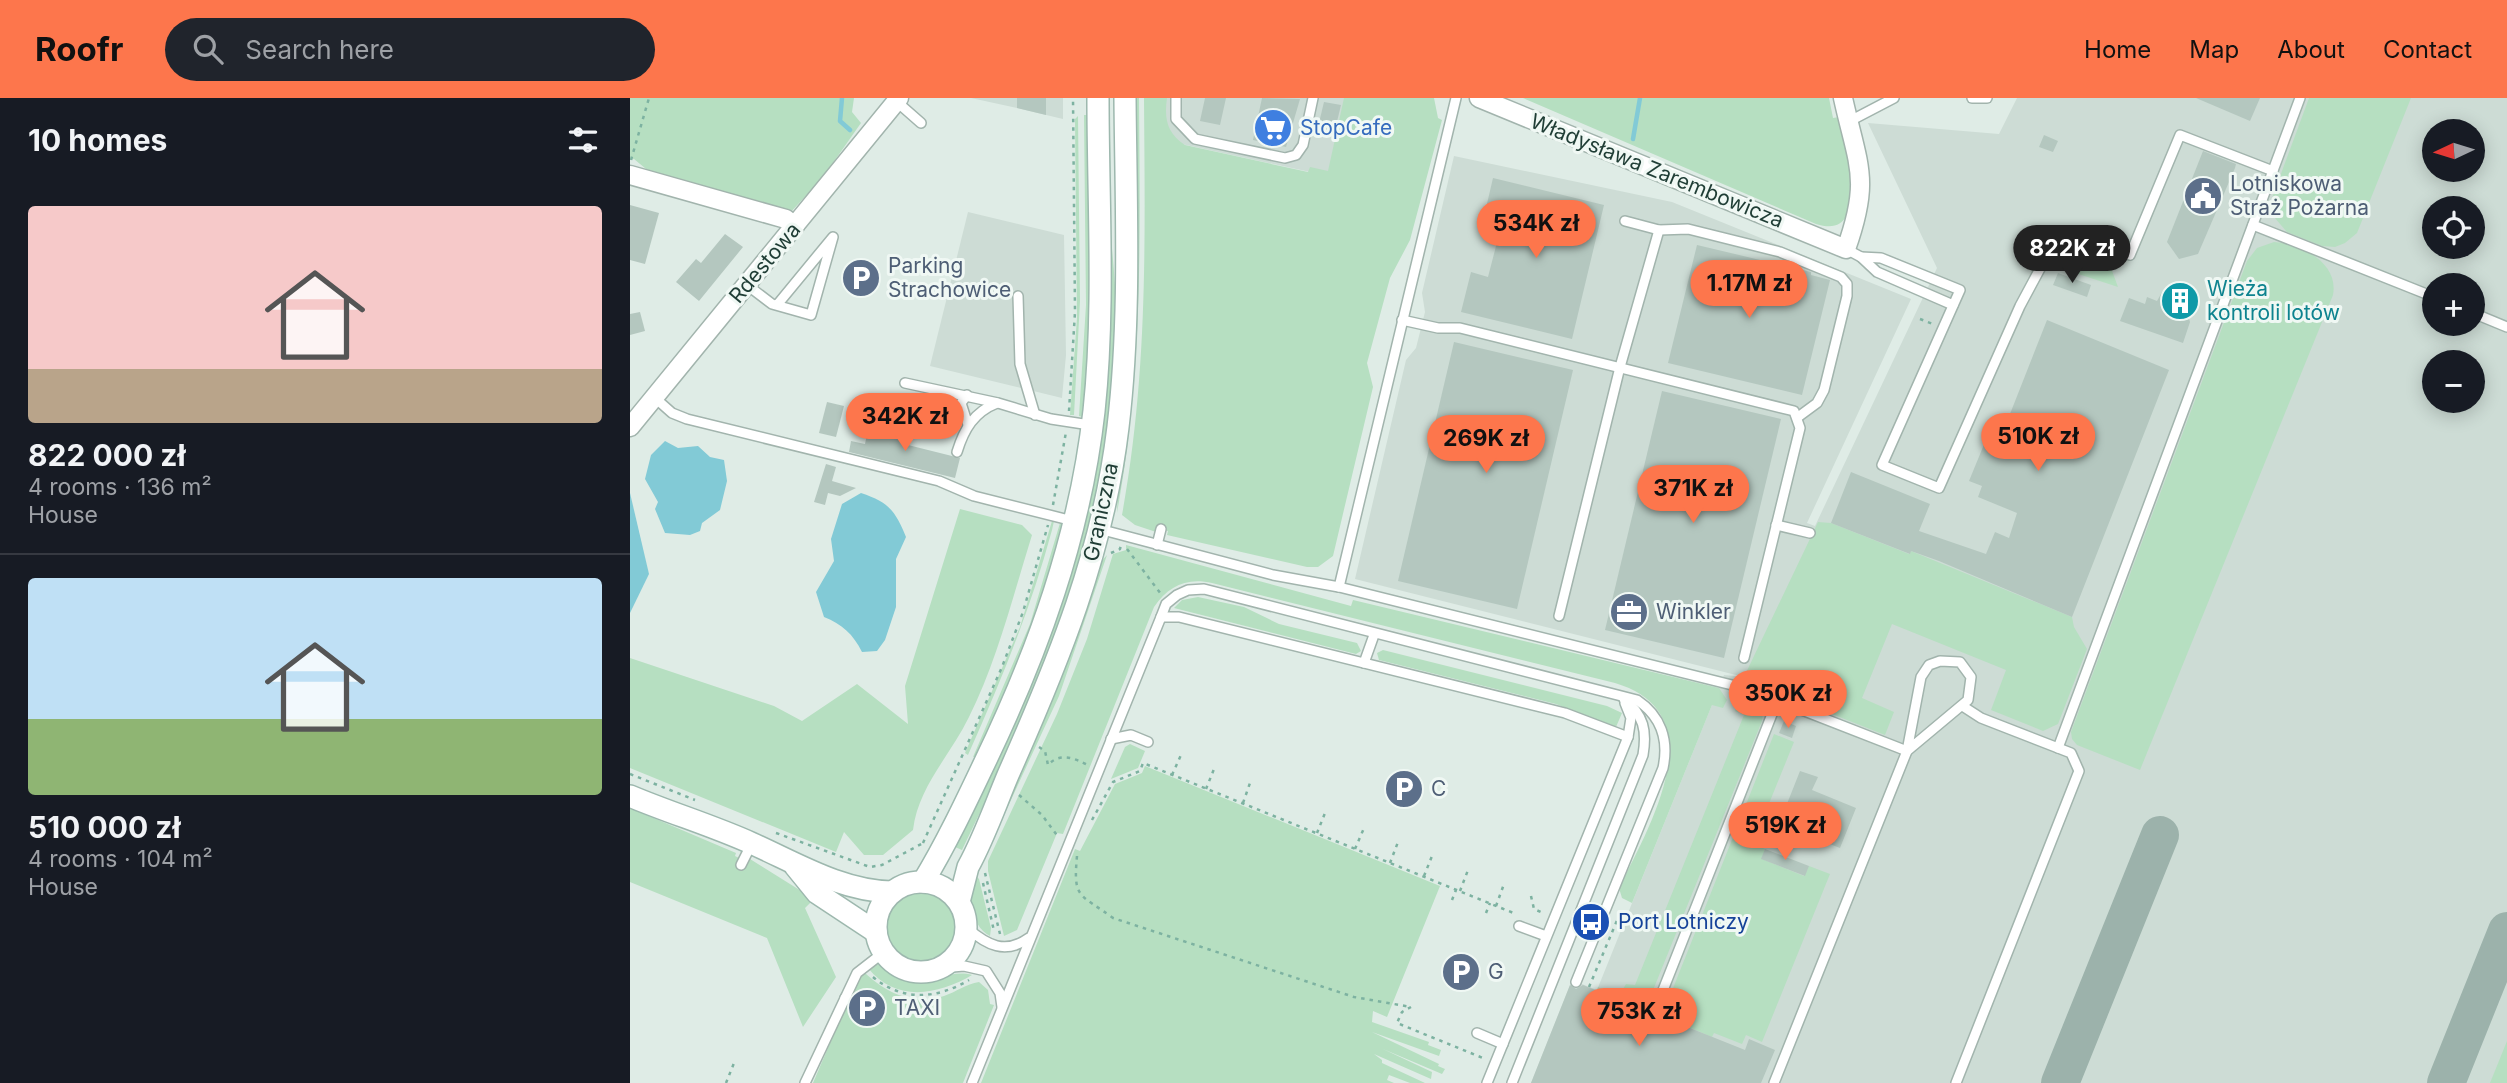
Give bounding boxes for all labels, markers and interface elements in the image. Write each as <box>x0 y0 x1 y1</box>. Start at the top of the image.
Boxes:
search box <box>165 18 655 81</box>
text: Roofr <box>35 29 123 69</box>
icon: search <box>189 30 227 68</box>
text: Search here <box>245 34 394 65</box>
text: Home <box>2084 35 2151 64</box>
text: Map <box>2189 35 2239 64</box>
text: About <box>2277 35 2345 64</box>
text: Contact <box>2383 35 2472 64</box>
supermarket icon: StopCafe <box>1252 107 1294 149</box>
street label: Władysława Zarembowicza <box>1527 108 1787 233</box>
place label: StopCafe <box>1300 115 1392 140</box>
north arrow <box>2422 119 2485 182</box>
map controls <box>2422 119 2485 413</box>
icon: filters <box>564 121 602 159</box>
text: 10 homes <box>28 122 167 158</box>
place label: Lotniskowa Straż Pożarna <box>2230 171 2369 220</box>
public building icon: Lotniskowa Straż Pożarna <box>2182 175 2224 217</box>
button: locate <box>2422 196 2485 259</box>
pin: 534K zł <box>1471 200 1601 260</box>
text: 534K zł <box>1493 209 1579 237</box>
street label: Rdestowa <box>724 217 805 308</box>
pin: 822K zł <box>2007 226 2137 285</box>
text: 822K zł <box>2029 234 2115 262</box>
icon: home <box>252 252 378 378</box>
place label: Parking Strachowice <box>888 253 1011 302</box>
parking icon: Parking Strachowice <box>840 257 882 299</box>
pin: 1.17M zł <box>1677 260 1821 320</box>
text: 1.17M zł <box>1706 269 1792 297</box>
button: + <box>2422 273 2485 336</box>
place label: Wieża kontroli lotów <box>2207 276 2340 325</box>
building icon: Wieża kontroli lotów <box>2159 280 2201 322</box>
button: − <box>2422 350 2485 413</box>
pin: 342K zł <box>840 394 970 453</box>
text: 342K zł <box>862 402 948 430</box>
pin: 510K zł <box>1973 414 2103 473</box>
pin: 269K zł <box>1421 416 1551 475</box>
text: 510K zł <box>1997 422 2079 450</box>
text: 269K zł <box>1443 424 1529 452</box>
text: 822 000 zł <box>28 437 186 473</box>
street label: Graniczna <box>1078 460 1123 564</box>
pin: 371K zł <box>1628 466 1758 525</box>
text: 4 rooms · 136 m² <box>28 473 212 501</box>
text: 371K zł <box>1653 474 1733 502</box>
text: House <box>28 501 98 529</box>
office icon: Winkler <box>1608 591 1650 633</box>
place label: Winkler <box>1656 599 1731 624</box>
icon: home <box>252 624 378 750</box>
pin: 350K zł <box>1723 670 1853 730</box>
text: 350K zł <box>1745 679 1831 707</box>
parking icon: C <box>1383 768 1425 810</box>
place label: C <box>1431 776 1446 801</box>
pin: 519K zł <box>1720 802 1850 862</box>
text: 510 000 zł <box>28 809 181 845</box>
text: 519K zł <box>1745 811 1825 839</box>
text: 4 rooms · 104 m² <box>28 845 213 873</box>
text: House <box>28 873 98 901</box>
bus stop icon: Port Lotniczy <box>1570 901 1612 943</box>
place label: Port Lotniczy <box>1618 909 1749 934</box>
parking icon: G <box>1440 951 1482 993</box>
place label: G <box>1488 959 1504 984</box>
parking icon: TAXI <box>846 987 888 1029</box>
pin: 753K zł <box>1574 988 1704 1048</box>
place label: TAXI <box>894 995 940 1020</box>
text: 753K zł <box>1597 997 1681 1025</box>

